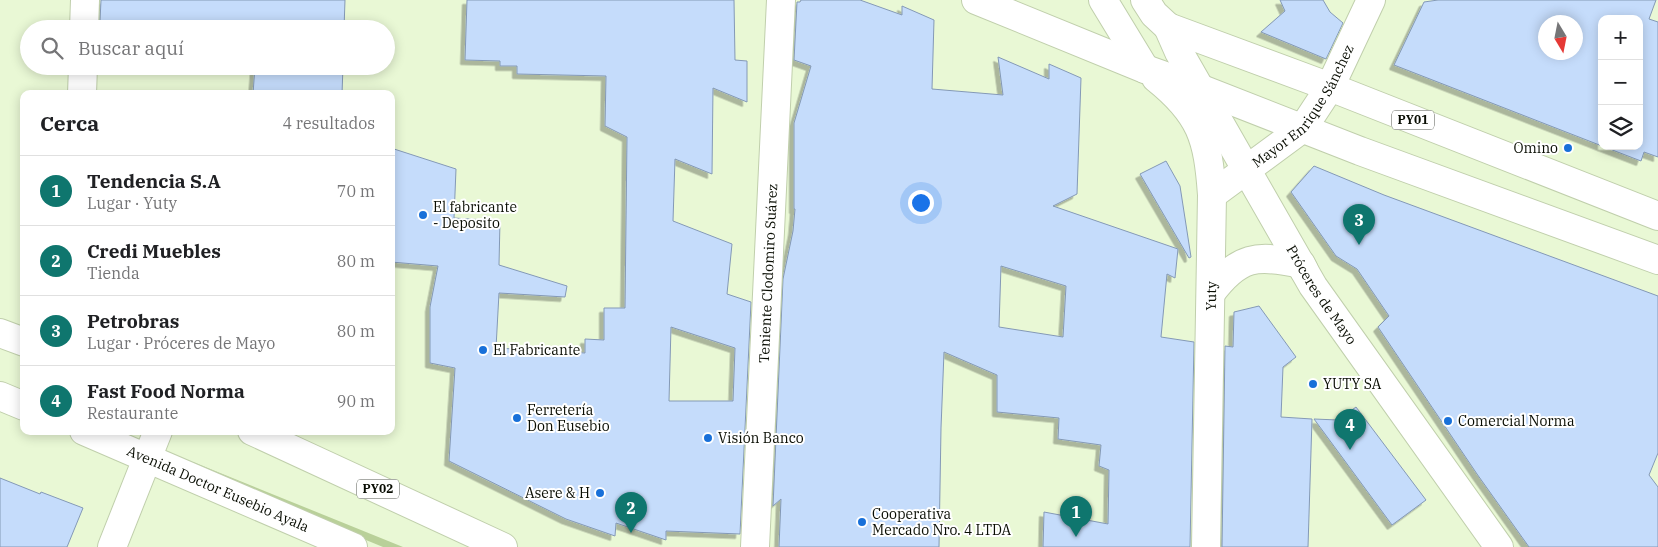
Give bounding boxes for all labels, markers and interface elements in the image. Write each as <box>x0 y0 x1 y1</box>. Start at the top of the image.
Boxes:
north arrow <box>1538 15 1583 60</box>
map controls <box>1598 15 1643 150</box>
button: + <box>1598 15 1643 60</box>
search box <box>20 20 395 75</box>
icon: search <box>38 34 66 62</box>
text: Buscar aquí <box>78 36 184 60</box>
street label: Mayor Enrique Sánchez <box>1248 42 1358 171</box>
button: − <box>1598 60 1643 105</box>
button: layers <box>1598 105 1643 150</box>
text: Cerca <box>40 109 99 137</box>
road number: PY01 <box>1392 110 1434 130</box>
text: 4 resultados <box>283 113 375 133</box>
place label: Omino <box>1513 139 1558 157</box>
marker: Omino <box>1562 142 1574 154</box>
text: Tendencia S.A <box>87 169 221 193</box>
text: 1 <box>51 181 61 201</box>
text: 70 m <box>337 181 375 201</box>
street label: Teniente Clodomiro Suárez <box>755 183 781 364</box>
your location <box>908 190 934 216</box>
text: Lugar · Yuty <box>87 193 177 213</box>
place label: El fabricante - Deposito <box>433 198 517 232</box>
pin: 3 <box>1343 204 1375 245</box>
marker: El fabricante - Deposito <box>417 209 429 221</box>
text: Credi Muebles <box>87 239 221 263</box>
street label: Próceres de Mayo <box>1282 242 1361 348</box>
text: 2 <box>51 251 61 271</box>
text: 80 m <box>337 251 375 271</box>
text: Tienda <box>87 263 140 283</box>
street label: Yuty <box>1202 281 1220 311</box>
text: Petrobras <box>87 309 180 333</box>
text: 3 <box>51 321 61 341</box>
text: 80 m <box>337 321 375 341</box>
text: Lugar · Próceres de Mayo <box>87 333 275 353</box>
place label: El Fabricante <box>493 341 580 359</box>
marker: El Fabricante <box>477 344 489 356</box>
place label: YUTY SA <box>1323 375 1382 393</box>
marker: YUTY SA <box>1307 378 1319 390</box>
text: Fast Food Norma <box>87 379 245 403</box>
text: 4 <box>51 391 61 411</box>
text: 90 m <box>337 391 375 411</box>
place label: Ferretería Don Eusebio <box>527 401 610 435</box>
text: Restaurante <box>87 403 178 423</box>
pin: 4 <box>1334 409 1366 450</box>
marker: Ferretería Don Eusebio <box>511 412 523 424</box>
place label: Comercial Norma <box>1458 412 1575 430</box>
marker: Comercial Norma <box>1442 415 1454 427</box>
place label: Visión Banco <box>718 429 804 447</box>
marker: Visión Banco <box>702 432 714 444</box>
street label: Avenida Doctor Eusebio Ayala <box>124 442 312 536</box>
road number: PY02 <box>357 479 399 498</box>
place label: Asere & H <box>525 484 590 502</box>
marker: Asere & H <box>594 487 606 499</box>
pin: 2 <box>615 492 647 533</box>
pin: 1 <box>1060 496 1092 537</box>
place label: Cooperativa Mercado Nro. 4 LTDA <box>872 505 1012 539</box>
marker: Cooperativa Mercado Nro. 4 LTDA <box>856 516 868 528</box>

